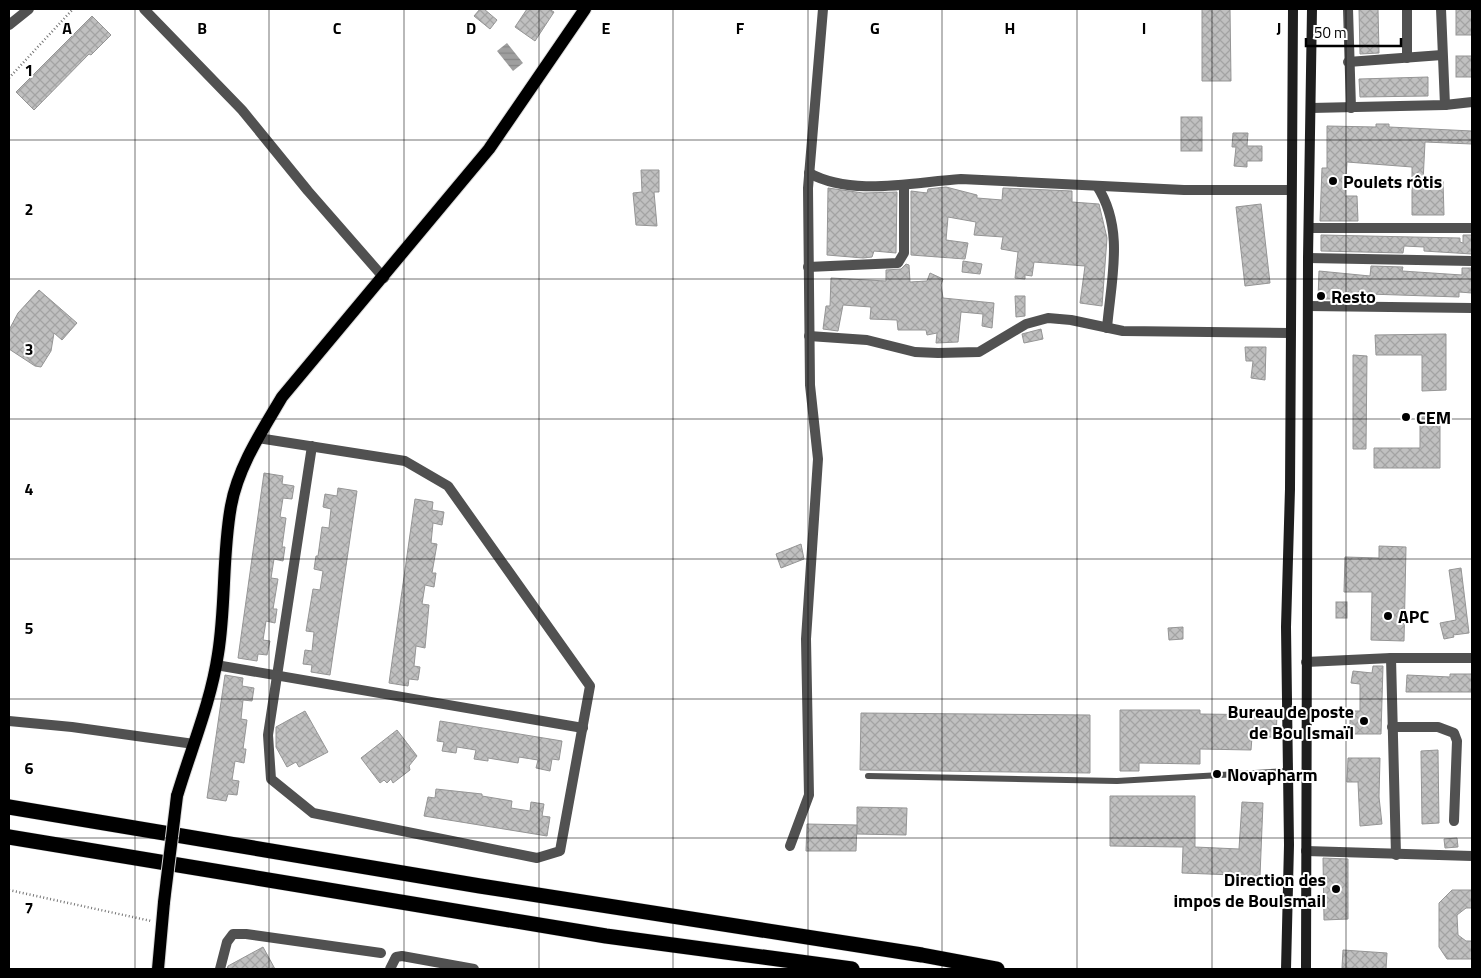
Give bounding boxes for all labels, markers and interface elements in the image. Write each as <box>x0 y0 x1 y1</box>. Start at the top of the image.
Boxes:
scale bar <box>1306 15 1401 47</box>
text: A <box>62 16 72 40</box>
text: B <box>197 16 207 40</box>
text: C <box>333 16 342 40</box>
text: D <box>466 16 476 40</box>
text: E <box>602 16 611 40</box>
text: F <box>736 16 745 40</box>
text: G <box>870 16 880 40</box>
text: H <box>1005 16 1015 40</box>
text: I <box>1142 16 1146 40</box>
text: J <box>1277 16 1281 40</box>
text: 50 m <box>1314 21 1347 44</box>
text: 1 <box>25 58 33 82</box>
place label: Poulets rôtis <box>1343 168 1442 195</box>
marker: Poulets rôtis <box>1327 175 1339 187</box>
text: 2 <box>25 197 33 221</box>
place label: Resto <box>1331 283 1376 310</box>
marker: Resto <box>1315 290 1327 302</box>
text: 3 <box>25 337 33 361</box>
place label: CEM <box>1416 404 1451 431</box>
marker: CEM <box>1400 411 1412 423</box>
text: 4 <box>25 477 34 501</box>
place label: APC <box>1398 603 1429 630</box>
marker: APC <box>1382 610 1394 622</box>
text: 5 <box>25 616 34 640</box>
place label: Bureau de poste de Bou Ismaïl <box>1227 698 1354 746</box>
marker: Bureau de poste de Bou Ismaïl <box>1358 715 1370 727</box>
text: 6 <box>25 756 34 780</box>
place label: Novapharm <box>1227 761 1318 788</box>
marker: Novapharm <box>1211 768 1223 780</box>
place label: Direction des impos de BouIsmail <box>1173 866 1326 914</box>
marker: Direction des impos de BouIsmail <box>1330 883 1342 895</box>
text: 7 <box>25 896 33 920</box>

